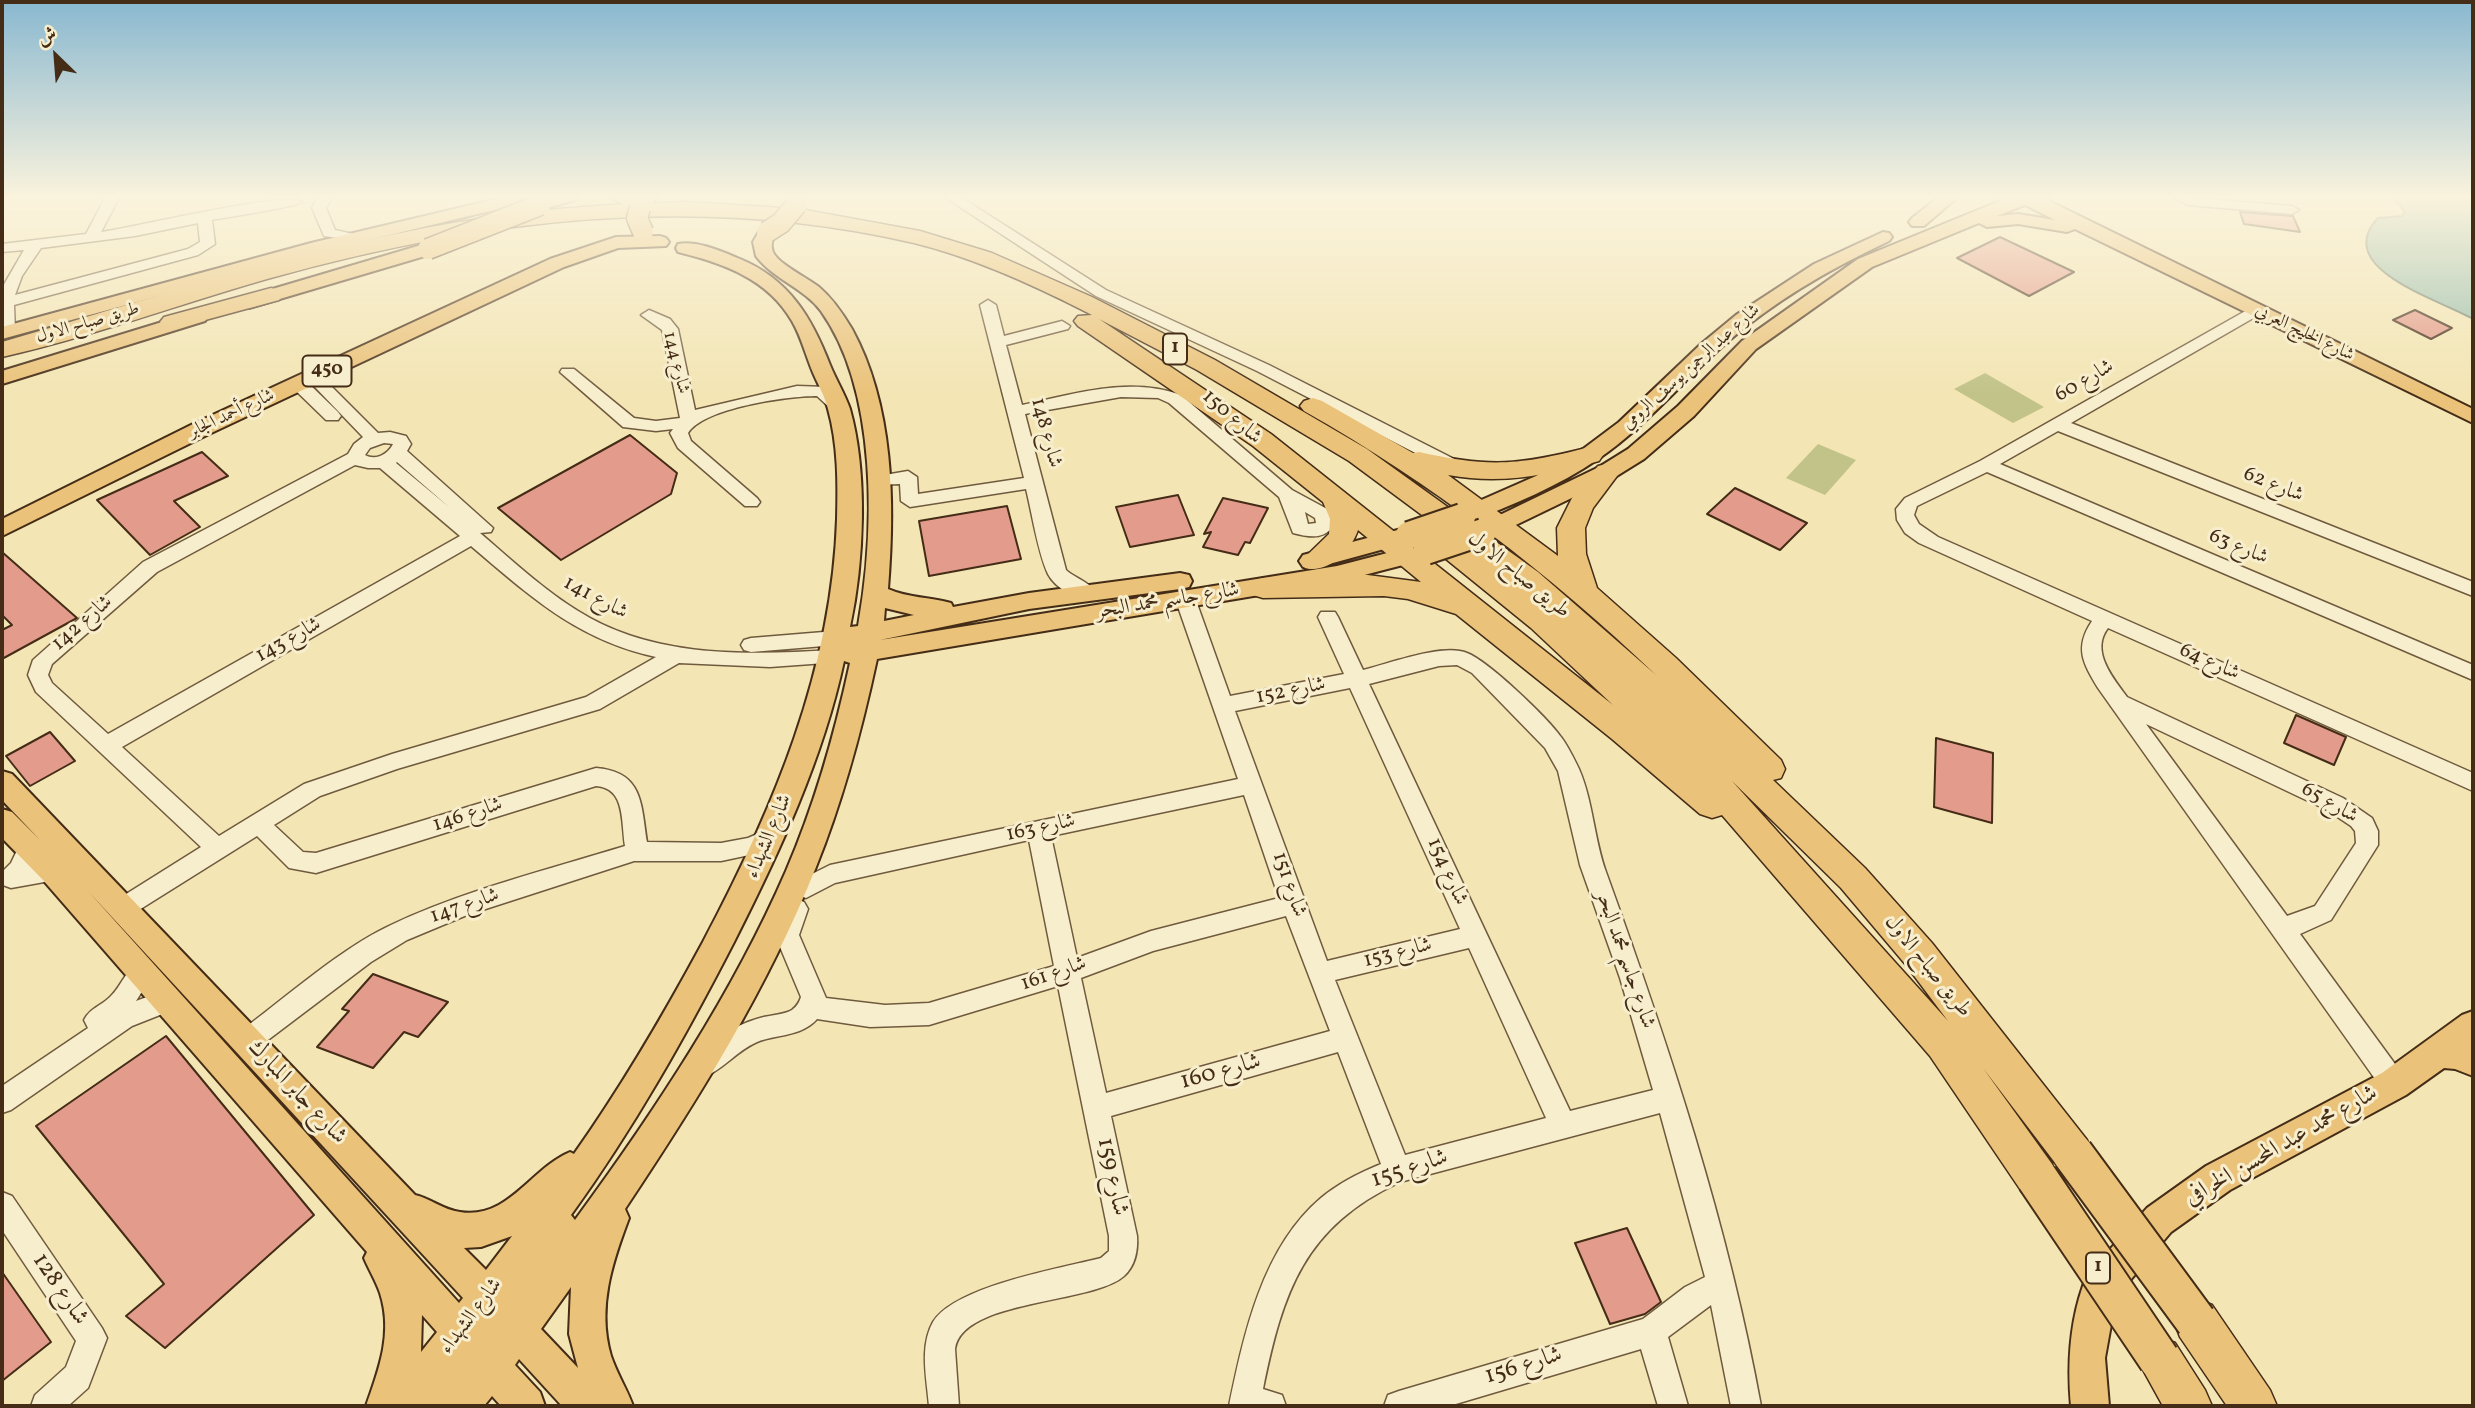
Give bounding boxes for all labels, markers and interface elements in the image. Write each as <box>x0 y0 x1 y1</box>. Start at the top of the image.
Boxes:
north arrow <box>21 21 91 91</box>
text: ش <box>33 21 61 53</box>
street label: طريق صباح الاول <box>34 299 142 349</box>
street label: شارع عبد الرحمن يوسف الرومي <box>1619 300 1765 436</box>
street label: شارع الخليج العربي <box>2251 301 2357 367</box>
street label: شارع 144 <box>657 330 693 396</box>
road number: 1 <box>1163 334 1187 364</box>
street label: شارع 60 <box>2051 355 2119 409</box>
road number: 450 <box>302 356 352 386</box>
street label: شارع 150 <box>1196 385 1266 451</box>
street label: شارع أحمد الجابر <box>186 386 278 444</box>
street label: شارع 148 <box>1024 395 1066 471</box>
street label: شارع 62 <box>2239 463 2307 509</box>
street label: شارع 63 <box>2205 524 2271 572</box>
street label: طريق صباح الاول <box>1462 527 1574 625</box>
street label: شارع 141 <box>558 572 632 626</box>
street label: شارع جاسم محمد البحر <box>1095 578 1241 626</box>
street label: شارع 142 <box>47 591 119 657</box>
street label: شارع 143 <box>252 613 326 669</box>
street label: شارع 64 <box>2175 639 2243 687</box>
street label: شارع 152 <box>1254 673 1328 711</box>
street label: شارع 65 <box>2296 778 2362 830</box>
street label: شارع الشهداء <box>741 791 799 883</box>
street label: شارع 146 <box>430 793 506 839</box>
street label: شارع 163 <box>1004 809 1078 849</box>
street label: شارع 154 <box>1420 834 1472 910</box>
street label: شارع 151 <box>1265 849 1311 921</box>
street label: شارع 147 <box>427 883 503 931</box>
street label: شارع جاسم محمد البحر <box>1589 888 1659 1032</box>
street label: طريق صباح الاول <box>1878 911 1976 1023</box>
street label: شارع 153 <box>1361 933 1435 975</box>
street label: شارع 161 <box>1018 952 1090 998</box>
street label: شارع جابر المبارك <box>240 1034 352 1152</box>
street label: شارع 160 <box>1178 1048 1264 1098</box>
street label: شارع محمد عبد المحسن الخرافي <box>2180 1080 2384 1214</box>
street label: شارع 159 <box>1089 1135 1133 1219</box>
street label: شارع 155 <box>1368 1144 1452 1196</box>
street label: شارع 128 <box>24 1248 94 1332</box>
road number: 1 <box>2086 1252 2110 1284</box>
street label: شارع الشهداء <box>435 1274 509 1360</box>
street label: شارع 156 <box>1482 1342 1566 1392</box>

